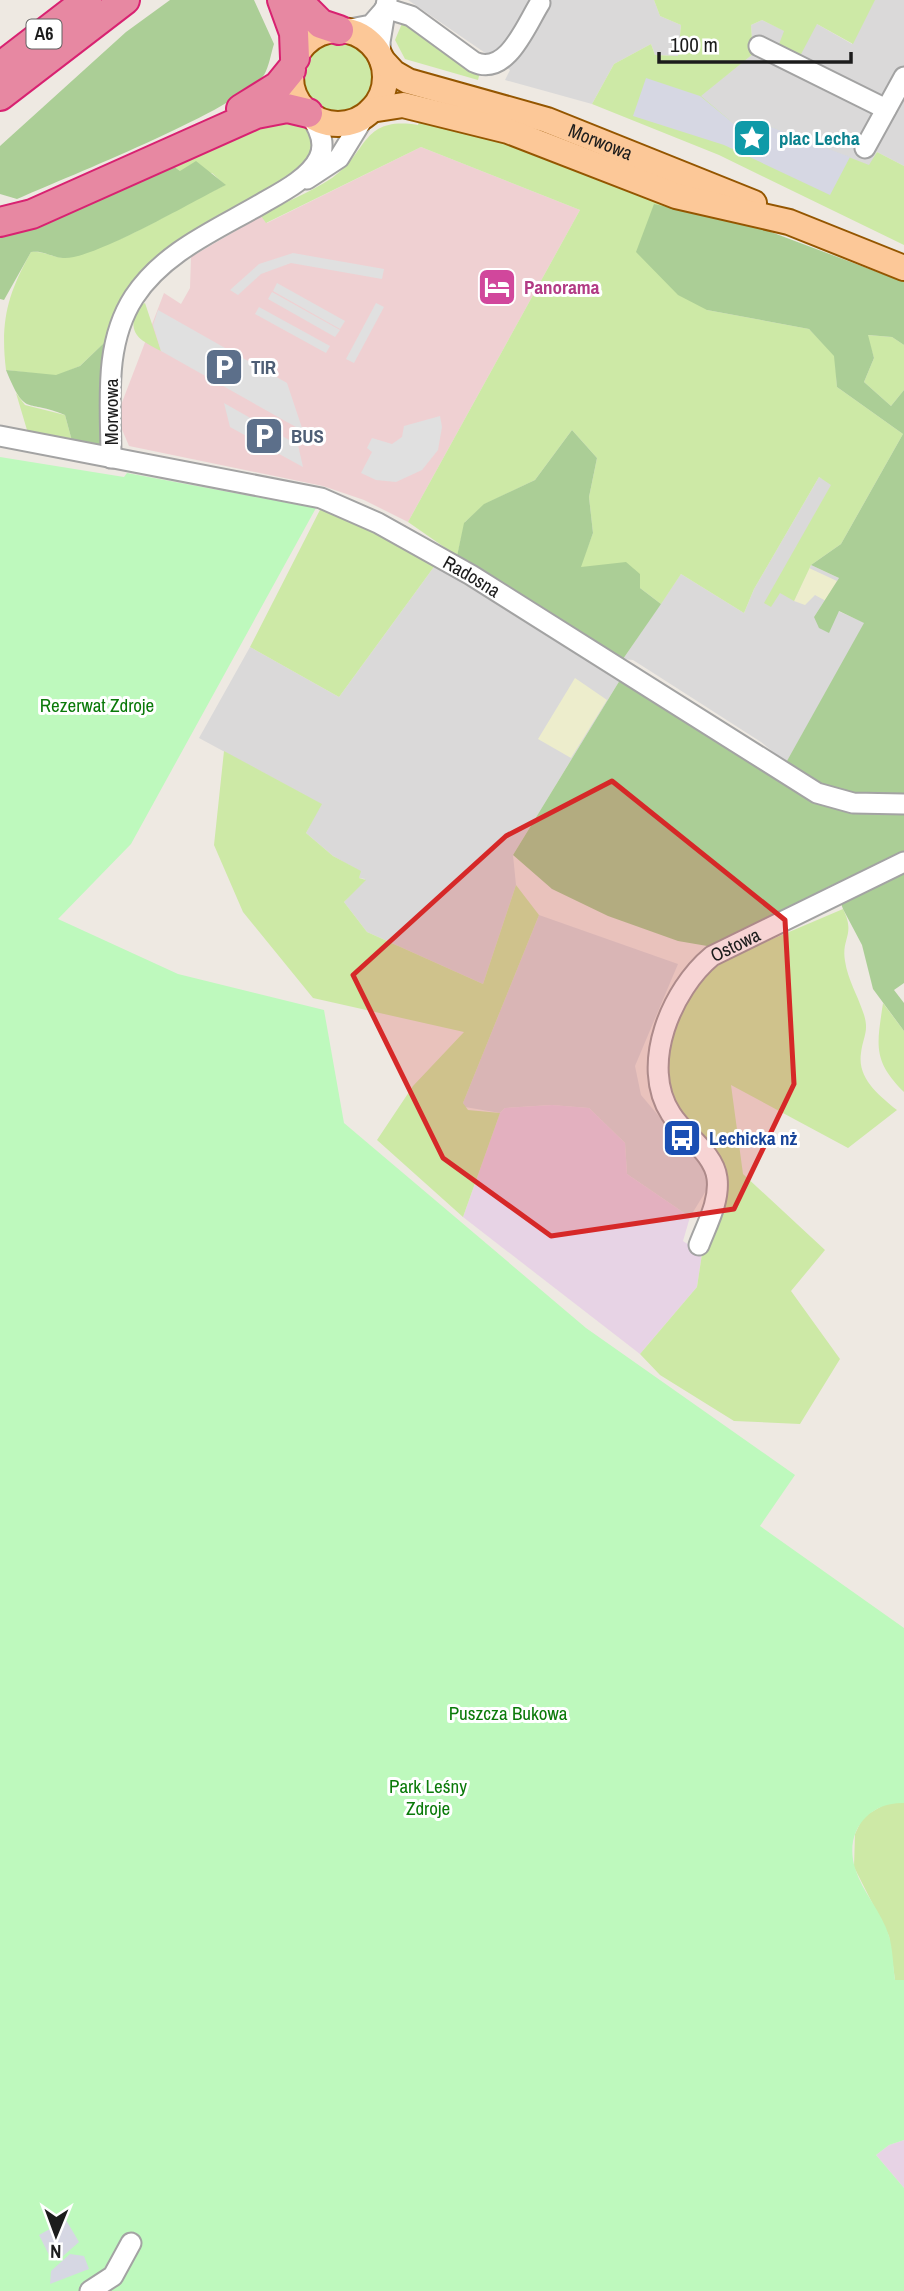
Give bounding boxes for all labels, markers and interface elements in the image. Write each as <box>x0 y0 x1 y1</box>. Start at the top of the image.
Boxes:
road number: A6 <box>26 19 61 48</box>
scale bar <box>659 21 852 65</box>
text: 100 m <box>670 30 718 59</box>
street label: Morwowa <box>565 117 637 166</box>
place icon: plac Lecha <box>731 117 773 159</box>
place label: plac Lecha <box>779 125 860 151</box>
hotel icon: Panorama <box>476 266 518 308</box>
place label: Panorama <box>524 274 600 300</box>
parking icon: TIR <box>203 346 245 388</box>
place label: TIR <box>251 354 276 380</box>
street label: Morwowa <box>98 378 124 445</box>
parking icon: BUS <box>243 415 285 457</box>
place label: BUS <box>291 423 324 449</box>
street label: Radosna <box>439 549 506 603</box>
park label: Rezerwat Zdroje <box>40 692 154 718</box>
street label: Ostowa <box>706 921 765 968</box>
bus stop icon: Lechicka nż <box>661 1117 703 1159</box>
place label: Lechicka nż <box>709 1125 798 1151</box>
park label: Puszcza Bukowa <box>449 1700 568 1726</box>
park label: Park Leśny Zdroje <box>389 1773 467 1821</box>
north arrow <box>21 2200 91 2270</box>
text: N <box>50 2239 62 2265</box>

